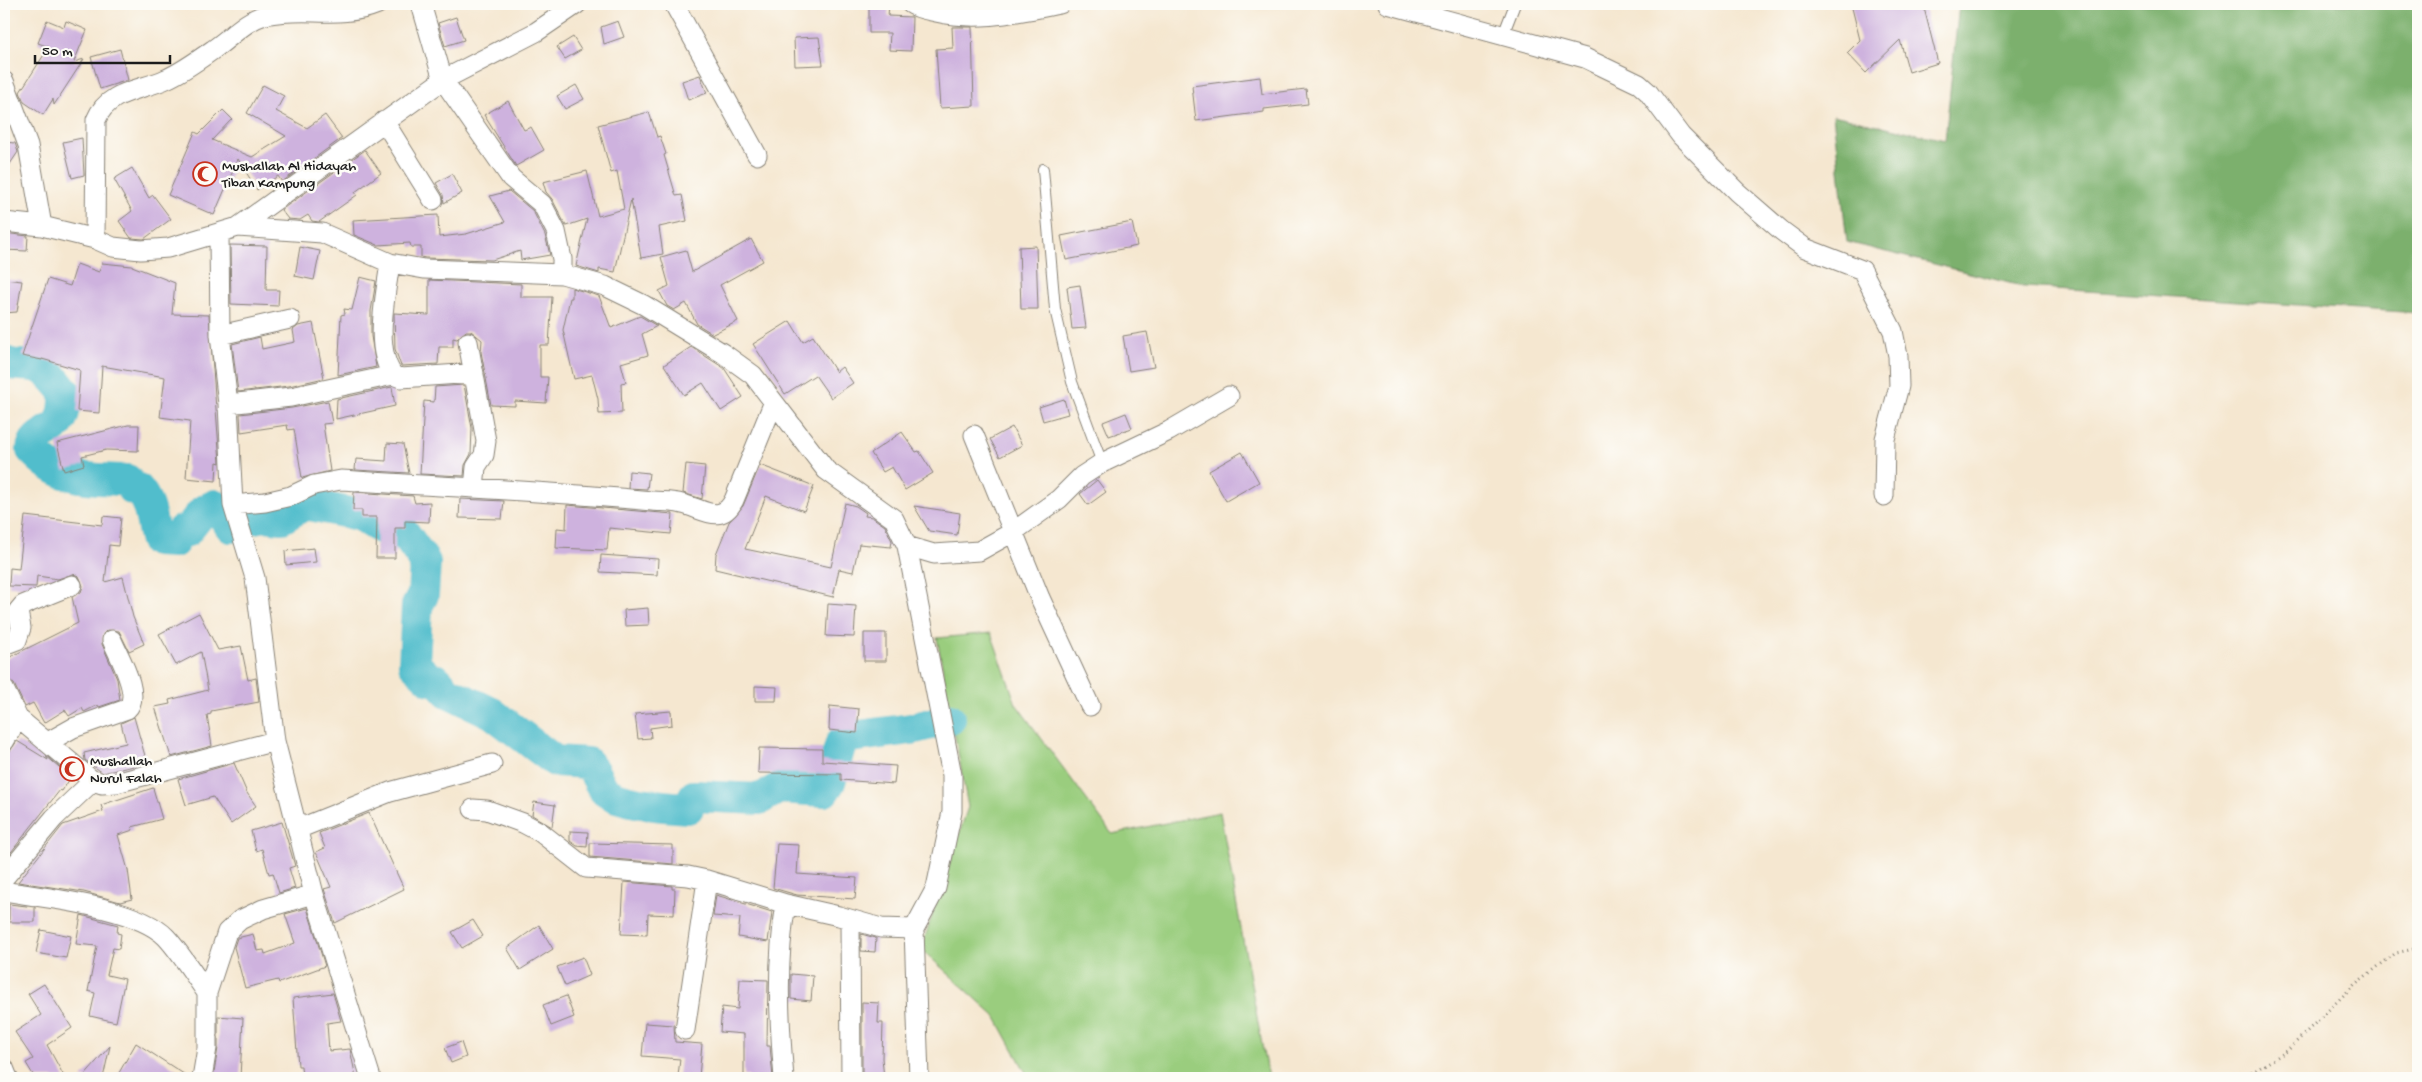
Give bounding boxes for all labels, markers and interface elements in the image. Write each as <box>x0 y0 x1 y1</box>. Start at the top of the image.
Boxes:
scale bar <box>35 32 170 64</box>
text: 50 m <box>42 43 73 61</box>
place label: Mushallah Al Hidayah Tiban Kampung <box>221 158 356 193</box>
mosque icon: Mushallah Al Hidayah Tiban Kampung <box>192 161 218 187</box>
place label: Mushallah Nurul Falah <box>90 753 162 788</box>
mosque icon: Mushallah Nurul Falah <box>59 756 85 782</box>

